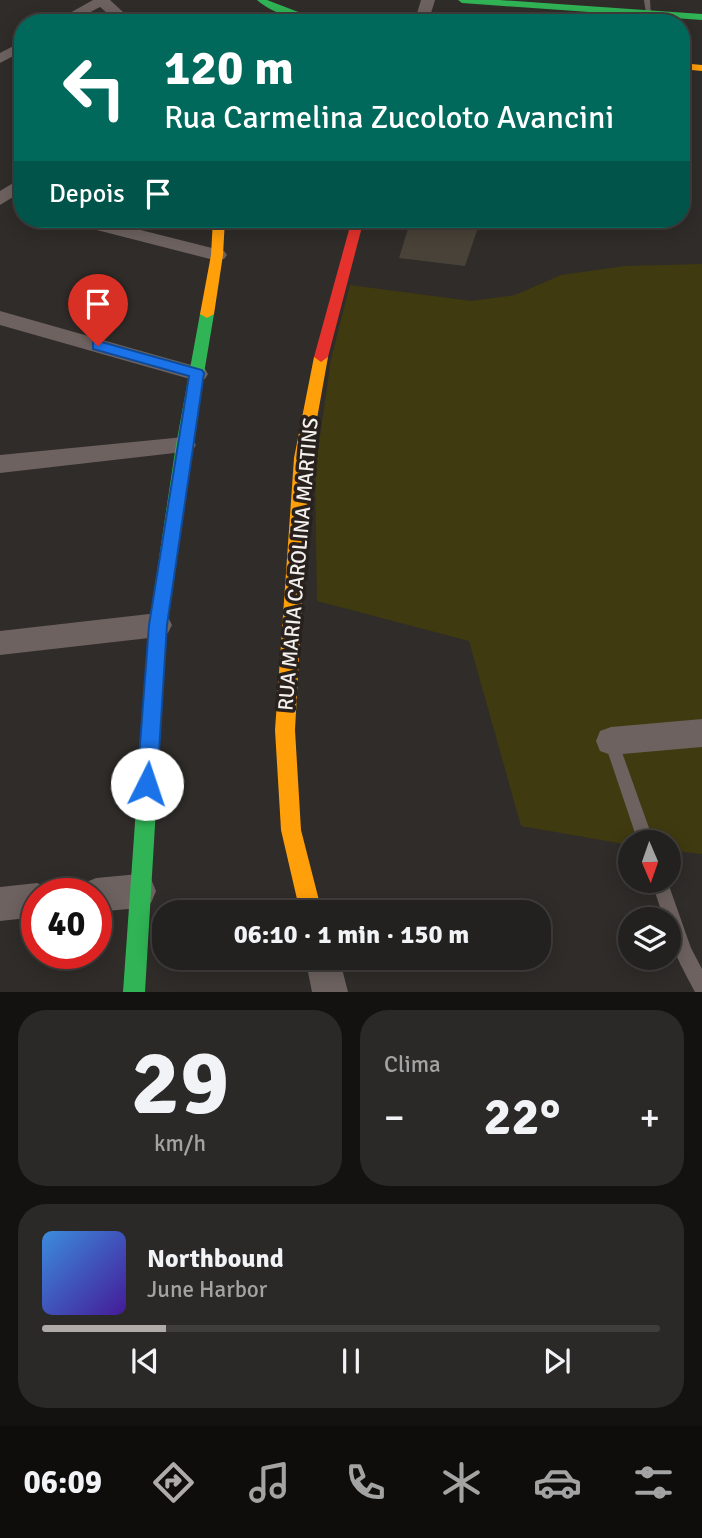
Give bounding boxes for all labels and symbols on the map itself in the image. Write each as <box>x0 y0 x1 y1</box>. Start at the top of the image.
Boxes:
pin <box>68 274 128 346</box>
street label: RUA MARIA CAROLINA MARTINS <box>272 416 324 712</box>
position arrow <box>110 747 184 821</box>
north arrow <box>618 830 681 892</box>
speed limit sign: 40 <box>21 878 112 969</box>

